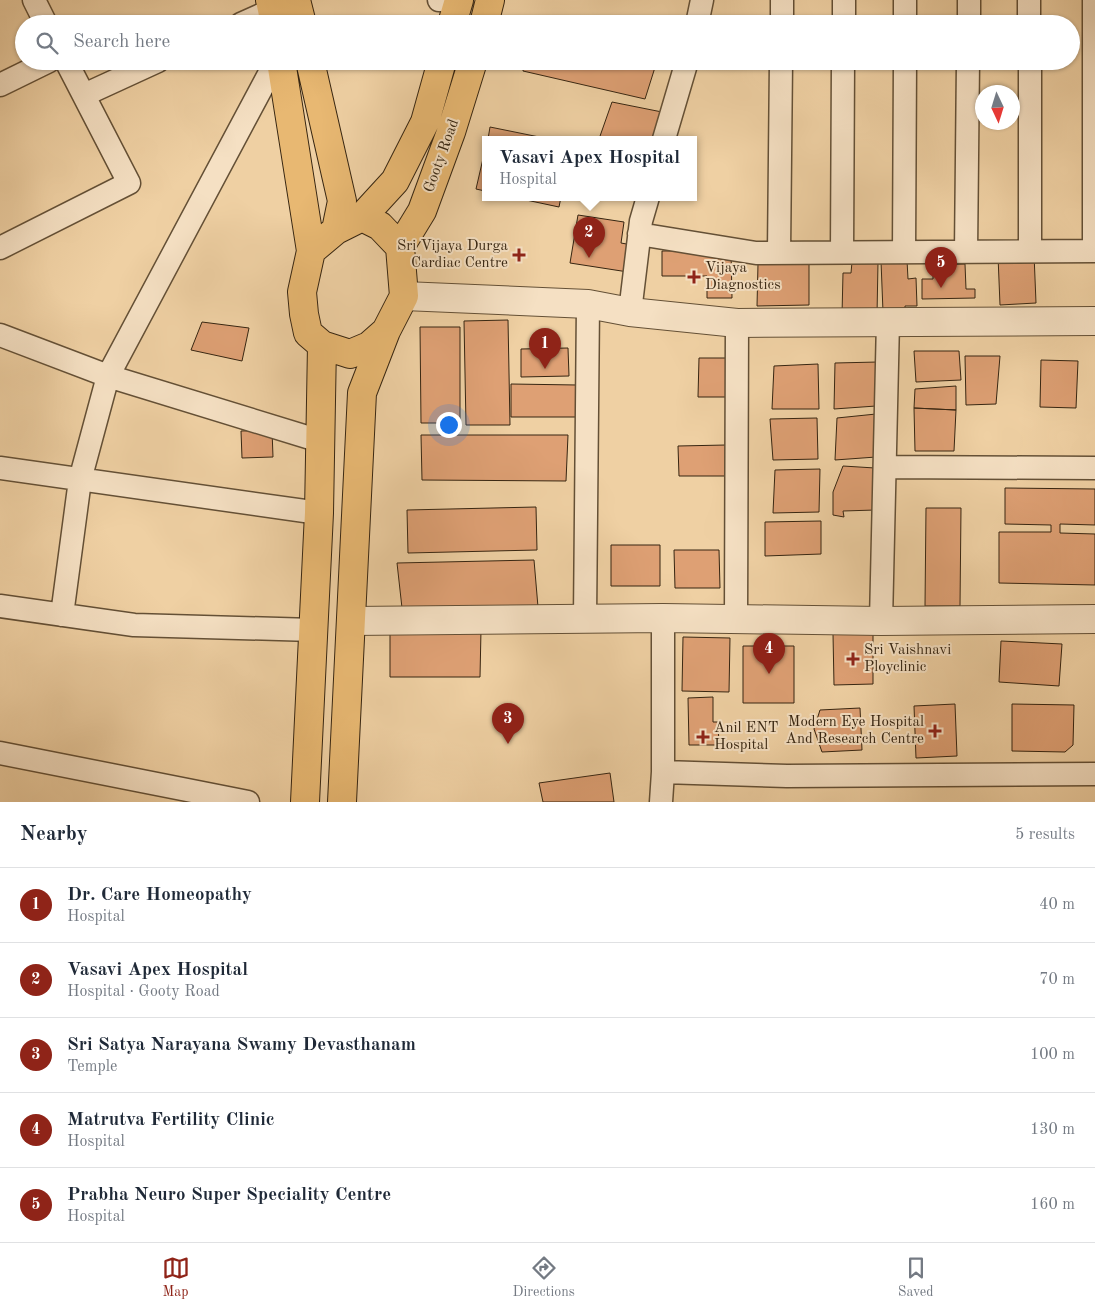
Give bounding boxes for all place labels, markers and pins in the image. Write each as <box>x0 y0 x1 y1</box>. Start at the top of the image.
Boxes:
pin: 2 <box>573 217 605 258</box>
place label: Sri Vijaya Durga Cardiac Centre <box>397 239 509 271</box>
pin: 5 <box>925 247 957 288</box>
marker: Sri Vijaya Durga Cardiac Centre <box>512 248 526 262</box>
place label: Vijaya Diagnostics <box>705 261 781 293</box>
marker: Vijaya Diagnostics <box>687 270 701 284</box>
pin: 1 <box>529 328 561 369</box>
pin: 4 <box>753 633 785 674</box>
place label: Sri Vaishnavi Ployclinic <box>864 643 951 675</box>
marker: Sri Vaishnavi Ployclinic <box>846 652 860 666</box>
pin: 3 <box>492 703 524 744</box>
place label: Modern Eye Hospital And Research Centre <box>786 715 924 747</box>
place label: Anil ENT Hospital <box>714 721 778 753</box>
marker: Modern Eye Hospital And Research Centre <box>928 724 942 738</box>
marker: Anil ENT Hospital <box>696 730 710 744</box>

